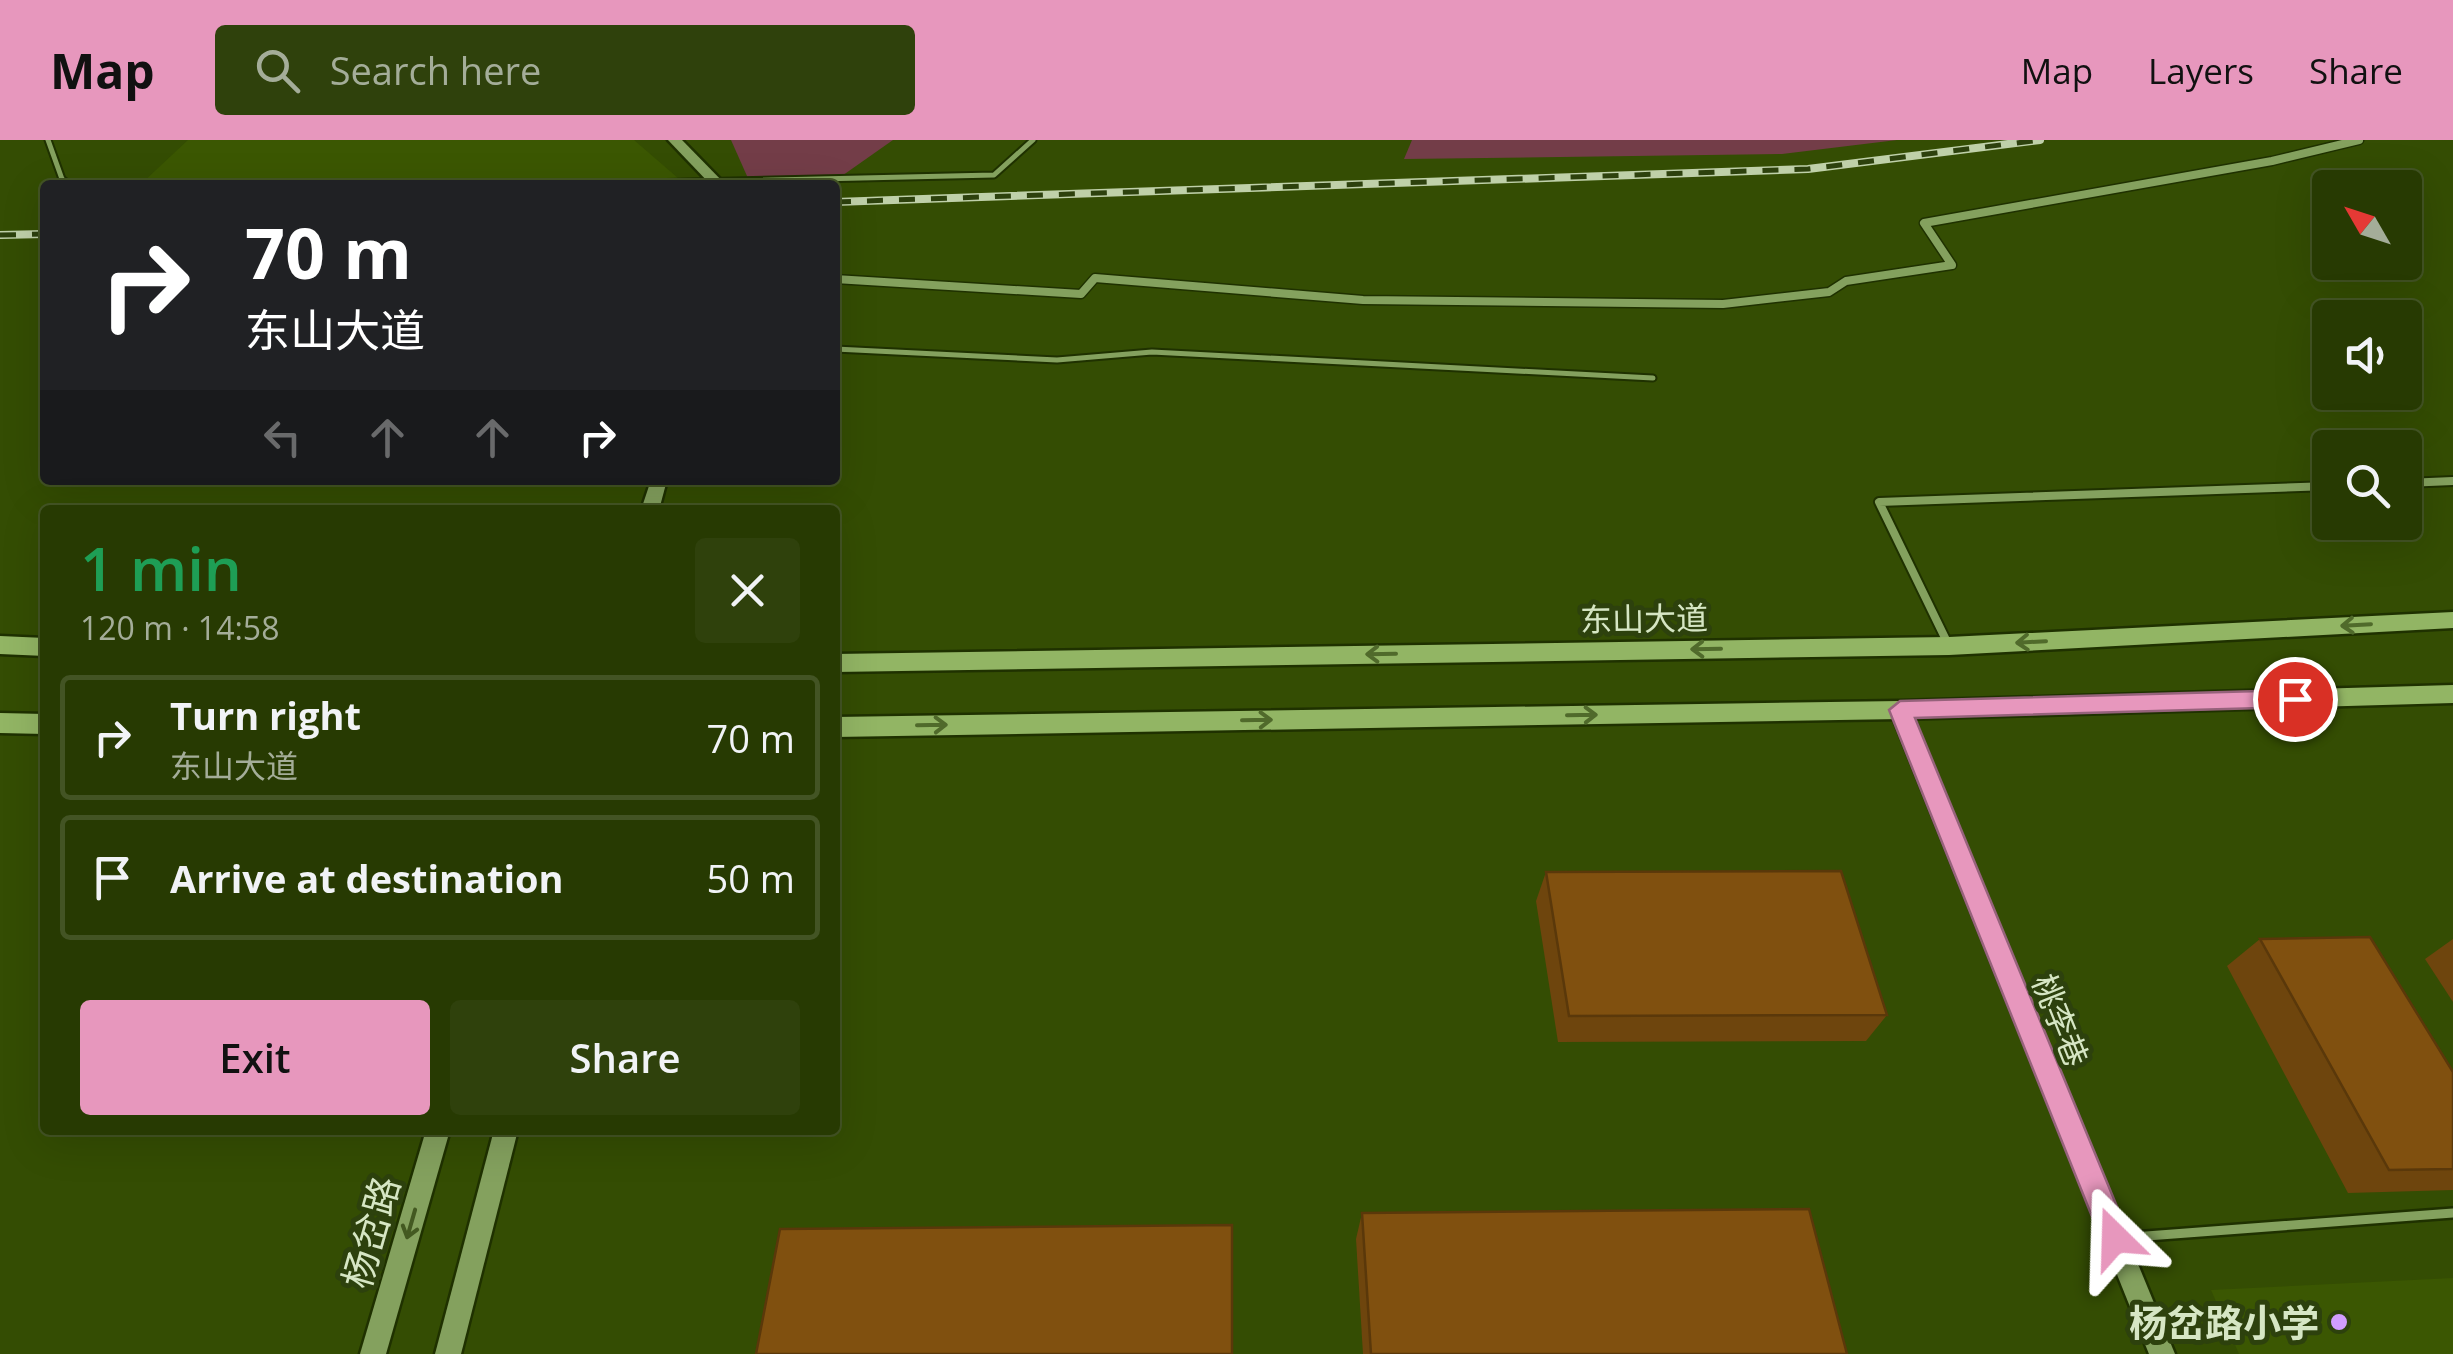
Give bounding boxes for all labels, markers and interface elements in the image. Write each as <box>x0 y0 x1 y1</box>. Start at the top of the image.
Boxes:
search box <box>215 25 915 115</box>
text: Map <box>50 38 155 103</box>
icon: search <box>250 43 305 98</box>
text: Search here <box>330 44 541 96</box>
text: Map <box>2021 47 2093 94</box>
text: Layers <box>2148 47 2254 94</box>
text: Share <box>2309 47 2403 94</box>
north arrow <box>2312 170 2422 280</box>
map controls <box>2312 170 2422 540</box>
text: 70 m <box>245 204 412 300</box>
icon: right <box>80 220 210 350</box>
text: 东山大道 <box>245 299 425 360</box>
button: sound <box>2312 300 2422 410</box>
icon: left <box>255 410 310 465</box>
icon: ahead <box>360 410 415 465</box>
icon: ahead <box>465 410 520 465</box>
icon: right <box>570 410 625 465</box>
button: search <box>2312 430 2422 540</box>
text: 1 min <box>80 527 242 609</box>
button: close <box>695 538 800 643</box>
street label: 东山大道 <box>1580 595 1708 641</box>
text: 120 m · 14:58 <box>80 606 279 649</box>
one-way arrow <box>2340 616 2372 635</box>
one-way arrow <box>2016 632 2048 651</box>
one-way arrow <box>1691 640 1723 659</box>
one-way arrow <box>1366 645 1398 664</box>
pin <box>2253 657 2338 742</box>
icon: arrive <box>2268 672 2323 727</box>
text: Turn right <box>170 689 361 741</box>
one-way arrow <box>1566 705 1598 724</box>
icon: right <box>85 710 140 765</box>
one-way arrow <box>1240 710 1273 730</box>
text: 70 m <box>706 712 795 764</box>
one-way arrow <box>916 716 948 734</box>
text: 东山大道 <box>170 744 298 787</box>
icon: arrive <box>85 850 140 905</box>
text: Arrive at destination <box>170 852 564 904</box>
text: 50 m <box>706 852 795 904</box>
street label: 桃李巷 <box>2023 967 2099 1073</box>
button: Exit <box>80 1000 430 1115</box>
button: Share <box>450 1000 800 1115</box>
street label: 杨岔路 <box>329 1170 411 1294</box>
position arrow <box>2063 1186 2167 1290</box>
one-way arrow <box>401 1208 419 1239</box>
place label: 杨岔路小学 <box>2129 1296 2319 1348</box>
marker: 杨岔路小学 <box>2328 1311 2350 1333</box>

